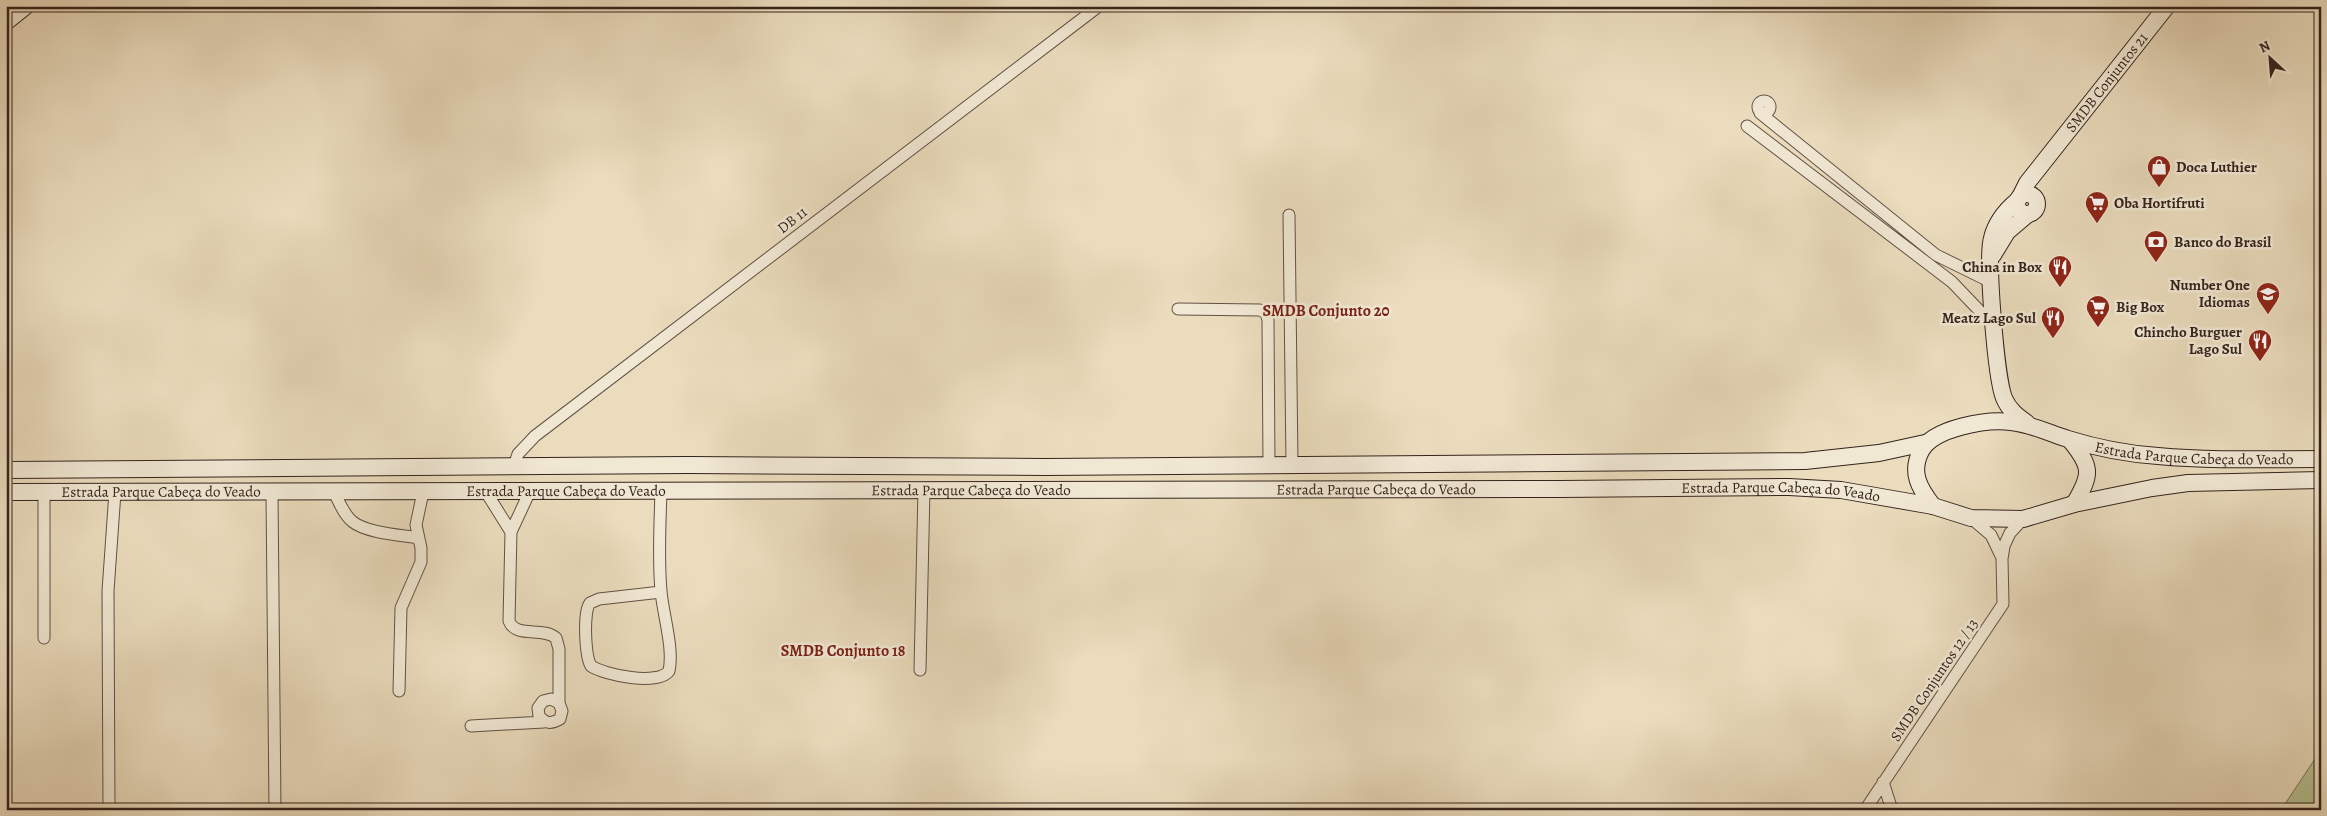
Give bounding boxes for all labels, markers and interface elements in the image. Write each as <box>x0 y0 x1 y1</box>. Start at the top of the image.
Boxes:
street label: SMDB Conjuntos 21 <box>2061 28 2152 136</box>
north arrow <box>2244 32 2294 82</box>
text: N <box>2256 36 2273 58</box>
shop icon: Doca Luthier <box>2146 154 2172 188</box>
place label: Doca Luthier <box>2176 157 2257 177</box>
supermarket icon: Oba Hortifruti <box>2084 190 2110 224</box>
place label: Oba Hortifruti <box>2114 193 2205 213</box>
street label: DB 11 <box>773 202 811 238</box>
bank icon: Banco do Brasil <box>2143 229 2169 263</box>
place label: Banco do Brasil <box>2174 232 2271 252</box>
restaurant icon: China in Box <box>2047 254 2073 288</box>
place label: China in Box <box>1962 257 2043 277</box>
place label: Number One Idiomas <box>2170 275 2250 312</box>
school or university icon: Number One Idiomas <box>2255 281 2281 315</box>
supermarket icon: Big Box <box>2085 294 2111 328</box>
place label: Big Box <box>2116 297 2165 317</box>
district label: SMDB Conjunto 20 <box>1262 300 1390 322</box>
restaurant icon: Meatz Lago Sul <box>2040 305 2066 339</box>
place label: Meatz Lago Sul <box>1942 308 2036 328</box>
place label: Chincho Burguer Lago Sul <box>2134 322 2242 359</box>
restaurant icon: Chincho Burguer Lago Sul <box>2247 328 2273 362</box>
street label: Estrada Parque Cabeça do Veado <box>2093 437 2294 469</box>
street label: Estrada Parque Cabeça do Veado <box>1681 477 1882 507</box>
street label: Estrada Parque Cabeça do Veado <box>1276 479 1476 500</box>
street label: Estrada Parque Cabeça do Veado <box>871 480 1071 500</box>
street label: Estrada Parque Cabeça do Veado <box>466 481 666 501</box>
street label: Estrada Parque Cabeça do Veado <box>61 482 261 502</box>
street label: SMDB Conjuntos 12 / 13 <box>1885 615 1983 745</box>
district label: SMDB Conjunto 18 <box>781 640 906 662</box>

